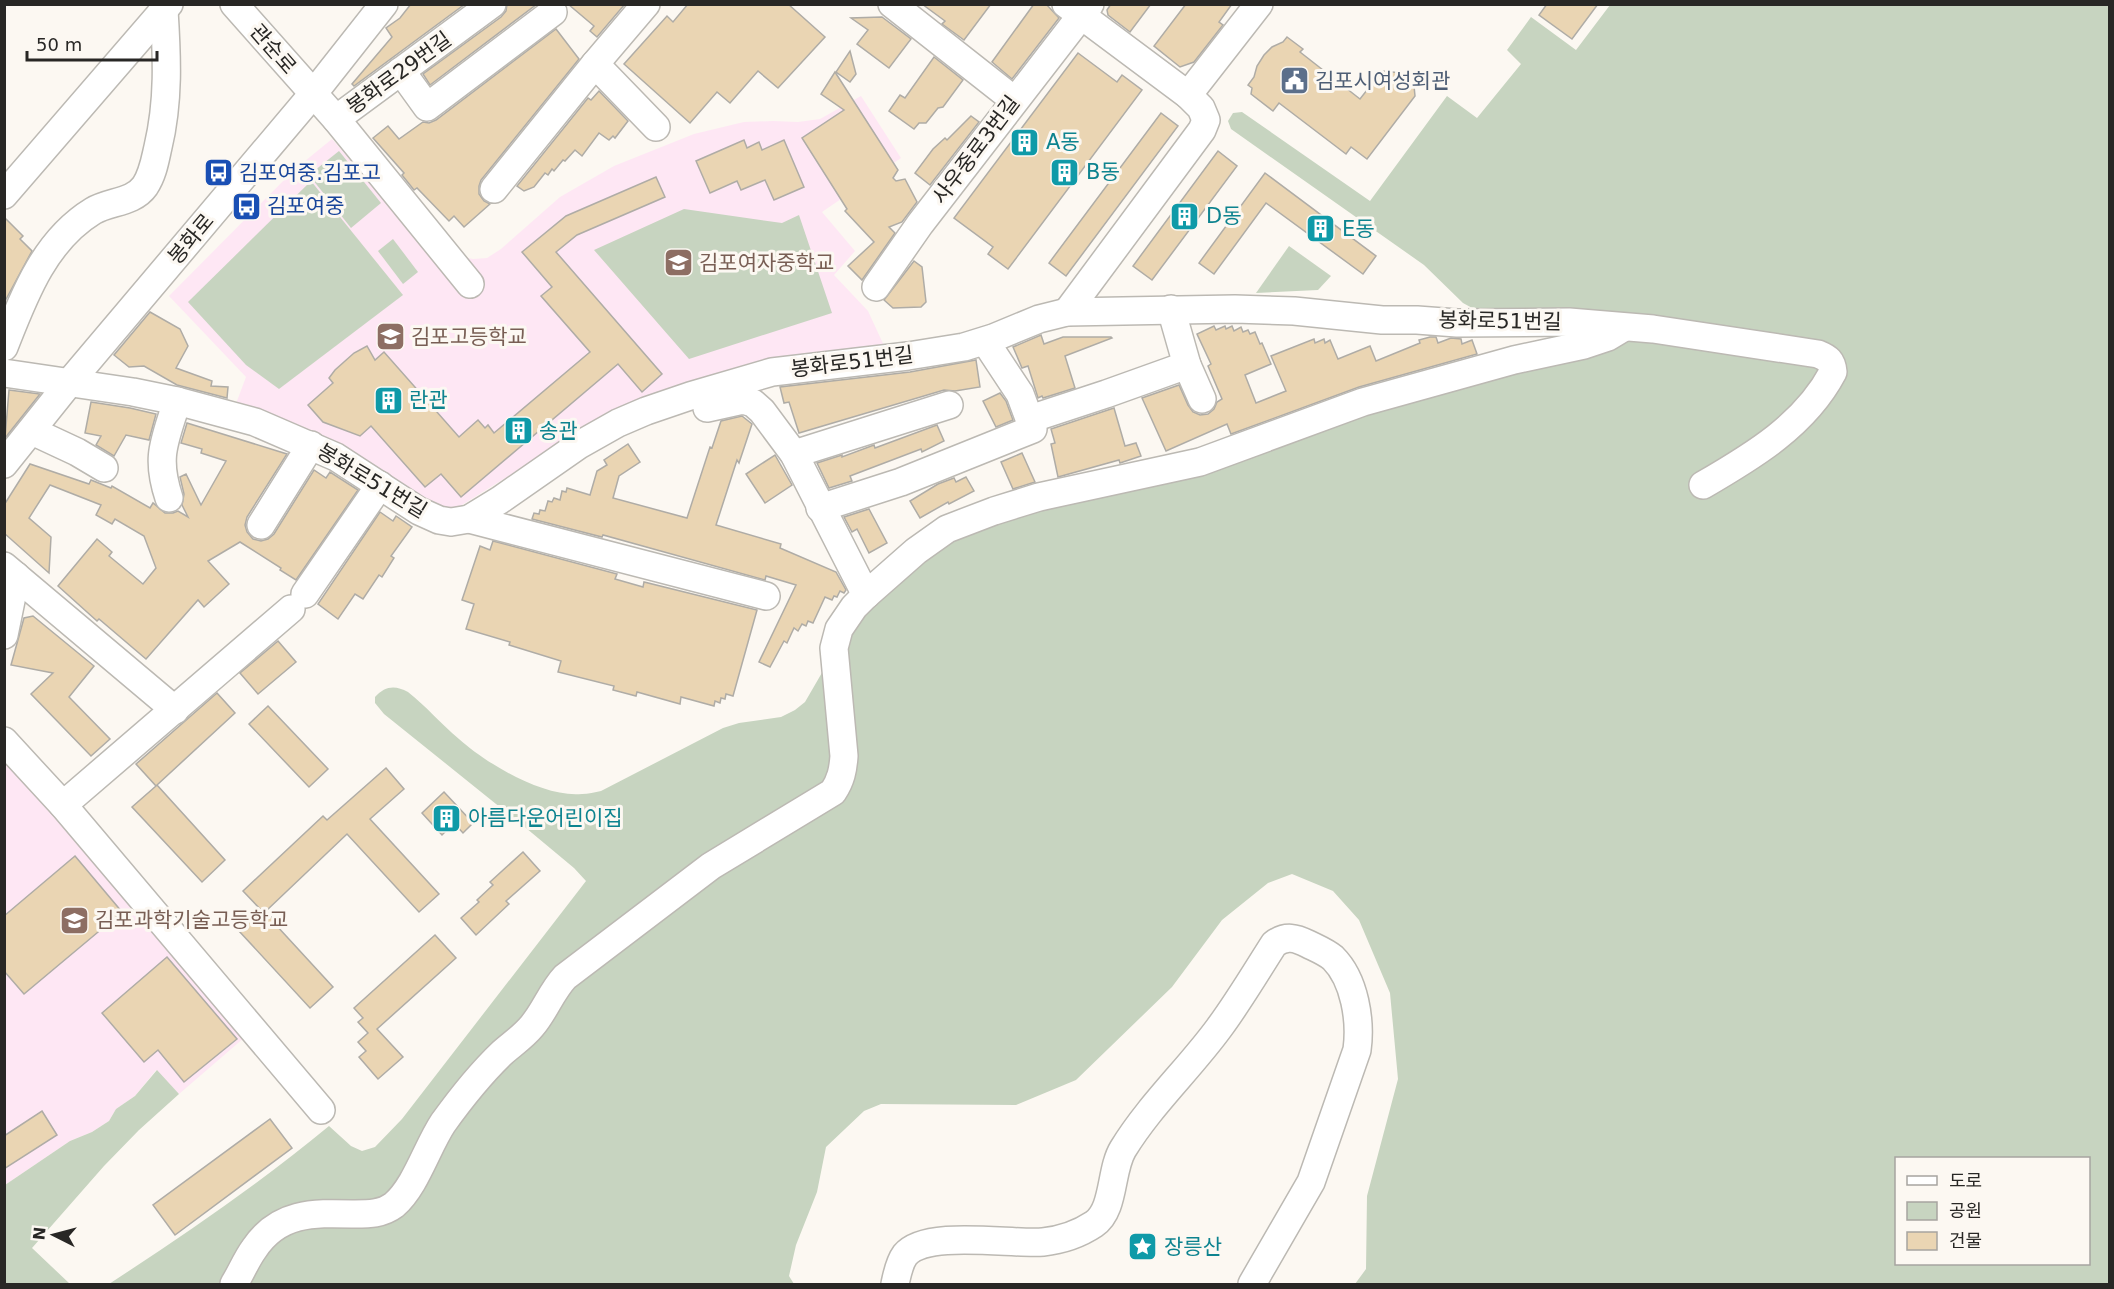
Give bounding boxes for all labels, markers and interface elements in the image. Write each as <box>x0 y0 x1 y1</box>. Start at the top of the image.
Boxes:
street label: 관순로 <box>245 19 301 79</box>
scale bar <box>27 24 158 62</box>
street label: 봉화로29번길 <box>342 27 456 119</box>
text: 50 m <box>36 34 82 55</box>
public building icon: 김포시여성회관 <box>1278 65 1310 97</box>
place label: 김포시여성회관 <box>1315 69 1450 93</box>
street label: 사우중로3번길 <box>928 91 1024 209</box>
building icon: A동 <box>1009 126 1041 158</box>
place label: A동 <box>1046 130 1080 154</box>
building icon: B동 <box>1049 156 1081 188</box>
bus stop icon: 김포여중.김포고 <box>202 157 234 189</box>
place label: B동 <box>1086 160 1120 184</box>
place label: 김포여중.김포고 <box>239 161 381 185</box>
bus stop icon: 김포여중 <box>230 190 262 222</box>
place label: 김포여중 <box>267 194 344 218</box>
building icon: D동 <box>1169 200 1201 232</box>
place label: D동 <box>1206 204 1242 228</box>
street label: 봉화로 <box>163 209 219 269</box>
building icon: E동 <box>1305 213 1337 245</box>
place label: E동 <box>1342 217 1375 241</box>
school or university icon: 김포여자중학교 <box>662 247 694 279</box>
place label: 김포여자중학교 <box>699 251 834 275</box>
street label: 봉화로51번길 <box>1438 308 1562 334</box>
school or university icon: 김포고등학교 <box>374 321 406 353</box>
place label: 김포고등학교 <box>411 325 527 349</box>
street label: 봉화로51번길 <box>789 343 915 381</box>
building icon: 란관 <box>372 384 404 416</box>
place label: 란관 <box>409 388 448 412</box>
building icon: 송관 <box>502 415 534 447</box>
place label: 송관 <box>539 419 578 443</box>
street label: 봉화로51번길 <box>313 439 431 523</box>
building icon: 아름다운어린이집 <box>431 802 463 834</box>
place label: 아름다운어린이집 <box>468 806 623 830</box>
school or university icon: 김포과학기술고등학교 <box>58 904 90 936</box>
place label: 김포과학기술고등학교 <box>95 908 288 932</box>
legend <box>1895 1157 2090 1265</box>
text: 도로 <box>1949 1170 1982 1191</box>
text: 공원 <box>1949 1200 1982 1221</box>
north arrow <box>24 1205 84 1265</box>
text: N <box>29 1226 50 1241</box>
text: 건물 <box>1949 1230 1982 1251</box>
place icon: 장릉산 <box>1127 1231 1159 1263</box>
place label: 장릉산 <box>1164 1235 1222 1259</box>

